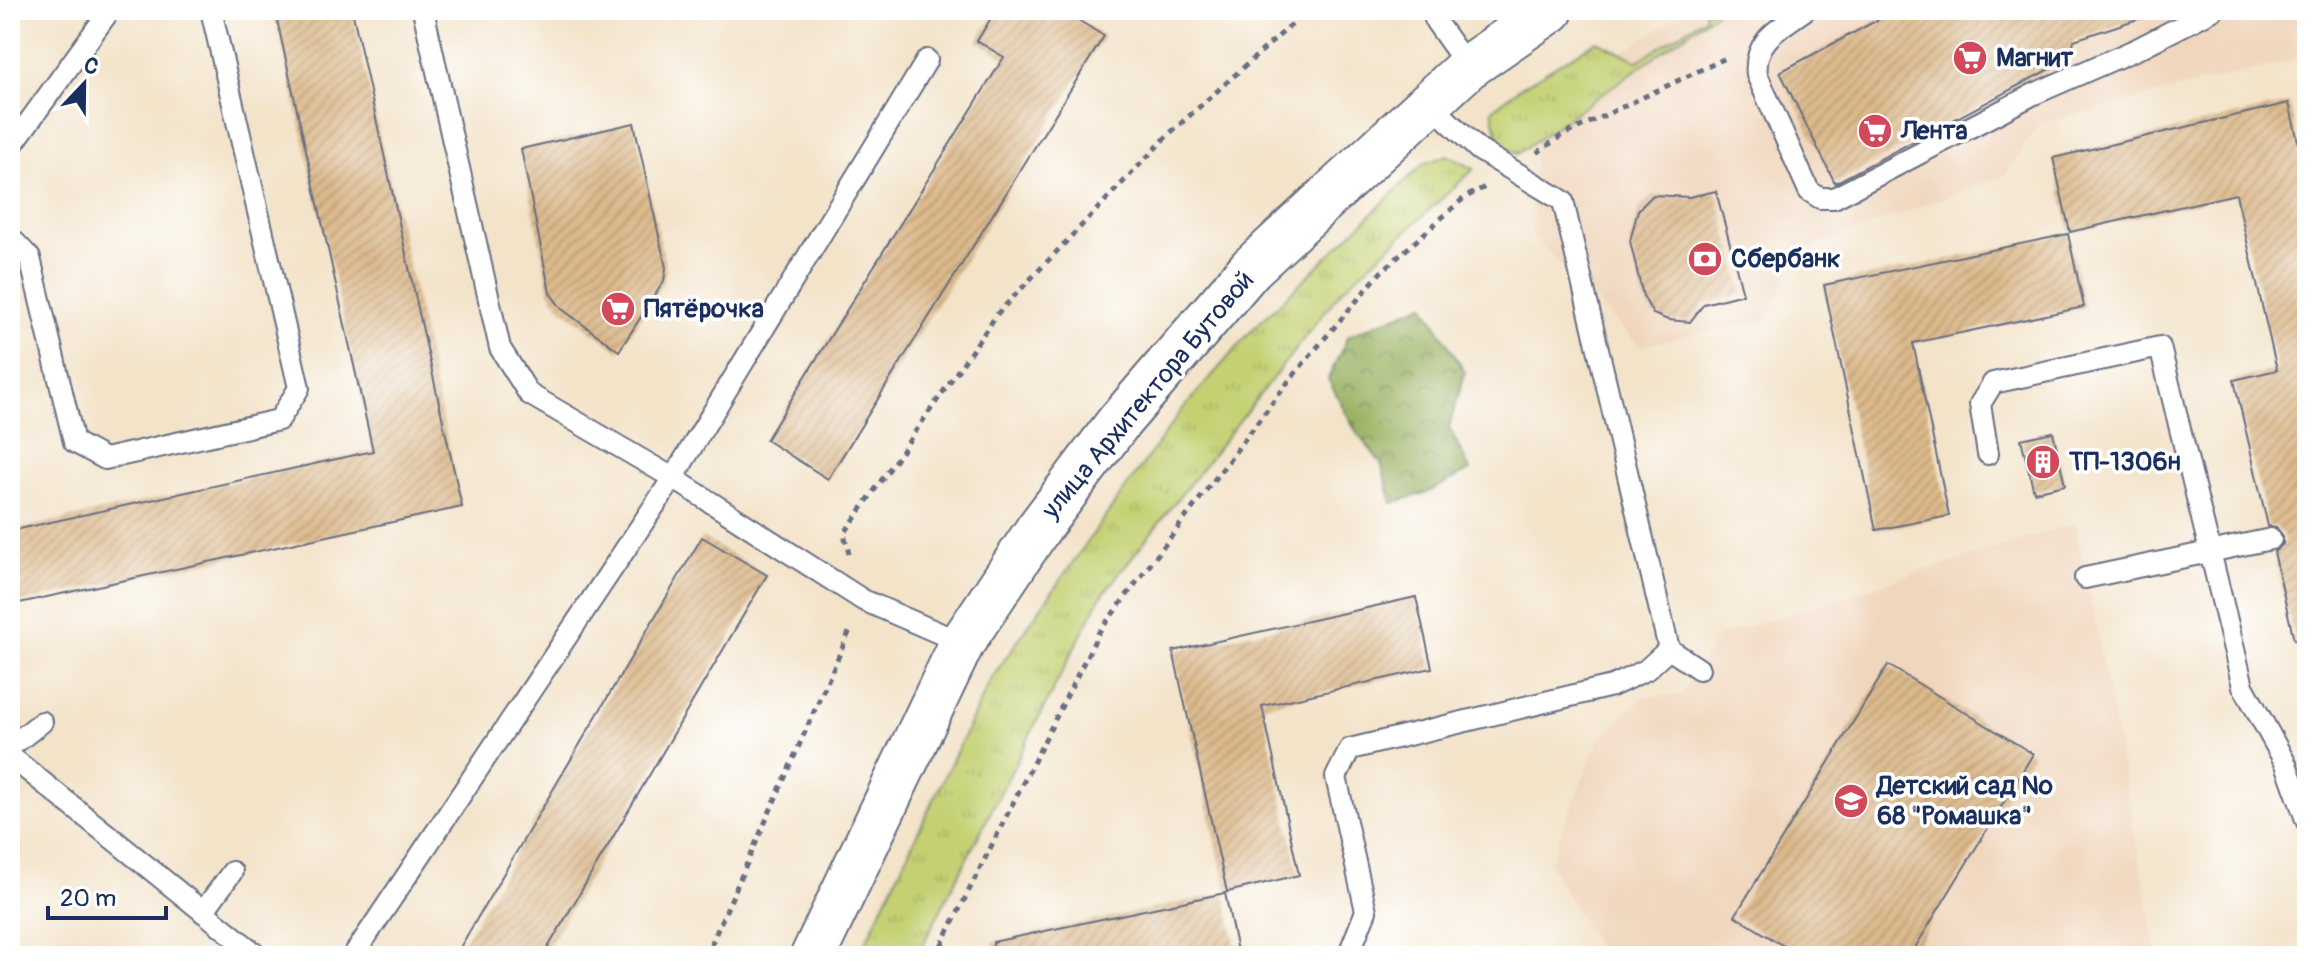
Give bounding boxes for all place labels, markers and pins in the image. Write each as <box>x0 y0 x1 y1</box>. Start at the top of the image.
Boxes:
supermarket icon: Магнит <box>1951 39 1989 77</box>
place label: Магнит <box>1996 42 2074 74</box>
supermarket icon: Лента <box>1856 112 1894 150</box>
place label: Лента <box>1900 115 1968 147</box>
bank icon: Сбербанк <box>1686 240 1724 278</box>
place label: Сбербанк <box>1731 243 1840 275</box>
supermarket icon: Пятёрочка <box>599 290 637 328</box>
place label: Пятёрочка <box>644 293 764 325</box>
building icon: ТП-1306н <box>2024 443 2062 481</box>
place label: ТП-1306н <box>2068 446 2181 478</box>
place label: Детский сад № 68 "Ромашка" <box>1875 770 2053 832</box>
school or university icon: Детский сад № 68 "Ромашка" <box>1832 782 1870 820</box>

